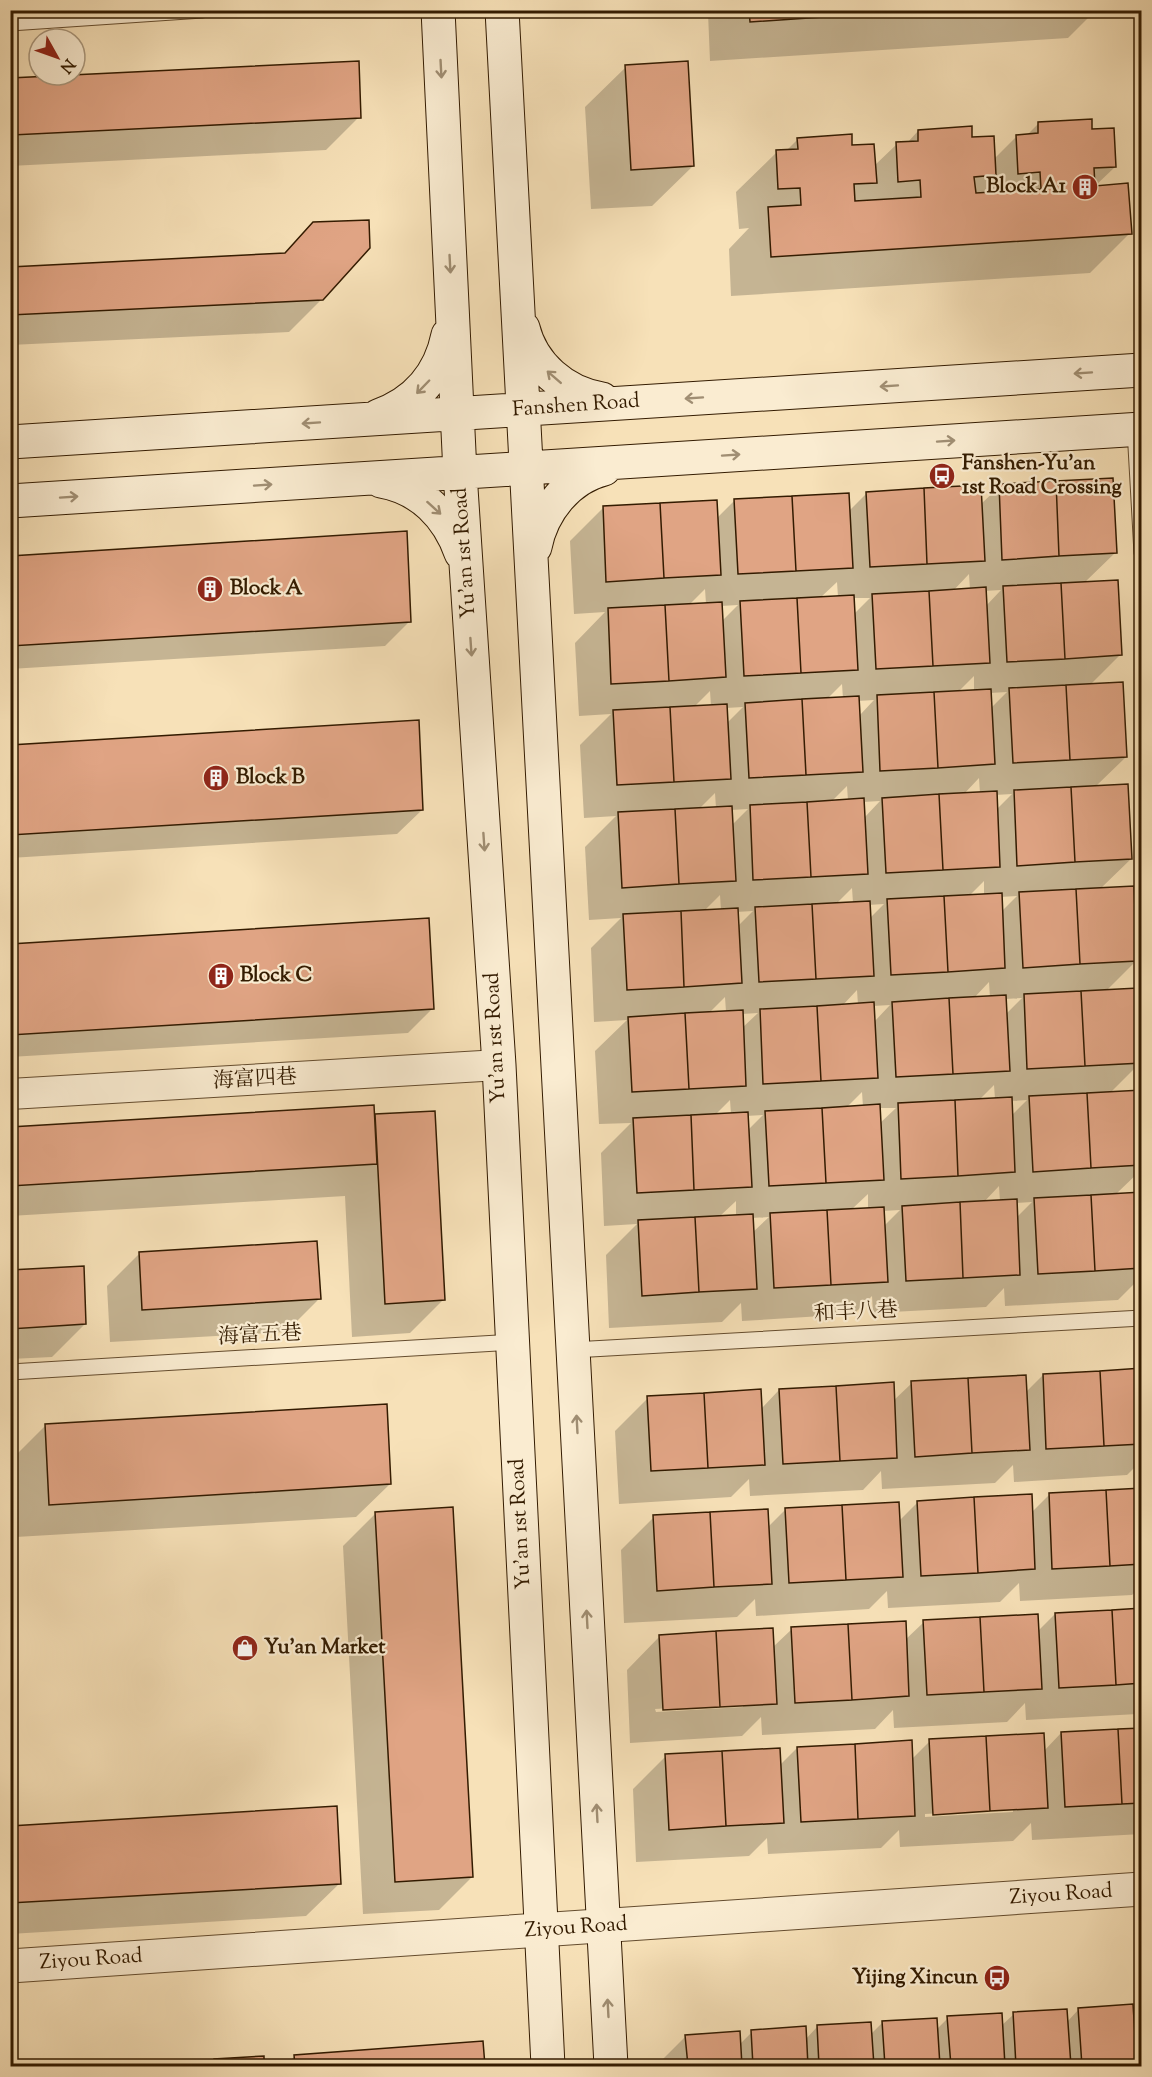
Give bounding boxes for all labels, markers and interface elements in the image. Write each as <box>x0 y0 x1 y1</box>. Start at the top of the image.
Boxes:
north arrow <box>27 27 87 87</box>
text: N <box>54 53 79 77</box>
one-way arrow <box>435 58 446 78</box>
place label: Block A1 <box>986 172 1067 202</box>
building icon: Block A1 <box>1070 172 1100 202</box>
one-way arrow <box>444 253 455 273</box>
one-way arrow <box>1074 368 1094 379</box>
one-way arrow <box>547 370 562 384</box>
one-way arrow <box>415 380 430 395</box>
one-way arrow <box>879 381 899 392</box>
street label: Fanshen Road <box>511 387 641 425</box>
one-way arrow <box>684 393 704 404</box>
one-way arrow <box>301 418 321 429</box>
one-way arrow <box>936 436 956 447</box>
place label: Fanshen-Yu'an 1st Road Crossing <box>962 449 1122 503</box>
one-way arrow <box>720 450 740 461</box>
bus stop icon: Fanshen-Yu'an 1st Road Crossing <box>927 461 957 491</box>
one-way arrow <box>253 479 273 490</box>
street label: Yu’an 1st Road <box>445 486 485 620</box>
one-way arrow <box>58 492 78 503</box>
one-way arrow <box>426 501 441 515</box>
building icon: Block A <box>195 574 225 604</box>
place label: Block A <box>230 574 304 604</box>
one-way arrow <box>466 637 477 657</box>
building icon: Block B <box>201 763 231 793</box>
place label: Block B <box>236 763 306 793</box>
one-way arrow <box>479 831 490 851</box>
building icon: Block C <box>206 961 236 991</box>
place label: Block C <box>240 961 313 991</box>
street label: Yu’an 1st Road <box>478 971 514 1104</box>
street label: 海富四巷 <box>212 1063 298 1097</box>
street label: 和丰八巷 <box>813 1296 899 1330</box>
street label: 海富五巷 <box>217 1319 303 1353</box>
one-way arrow <box>571 1414 582 1434</box>
street label: Yu’an 1st Road <box>503 1457 539 1590</box>
one-way arrow <box>581 1609 592 1629</box>
shop icon: Yu’an Market <box>230 1633 260 1663</box>
place label: Yu’an Market <box>264 1633 386 1663</box>
one-way arrow <box>592 1804 603 1824</box>
street label: Ziyou Road <box>1009 1876 1114 1914</box>
street label: Ziyou Road <box>524 1909 629 1947</box>
street label: Ziyou Road <box>39 1941 144 1979</box>
place label: Yijing Xincun <box>852 1963 979 1993</box>
bus stop icon: Yijing Xincun <box>982 1963 1012 1993</box>
one-way arrow <box>602 1999 613 2019</box>

